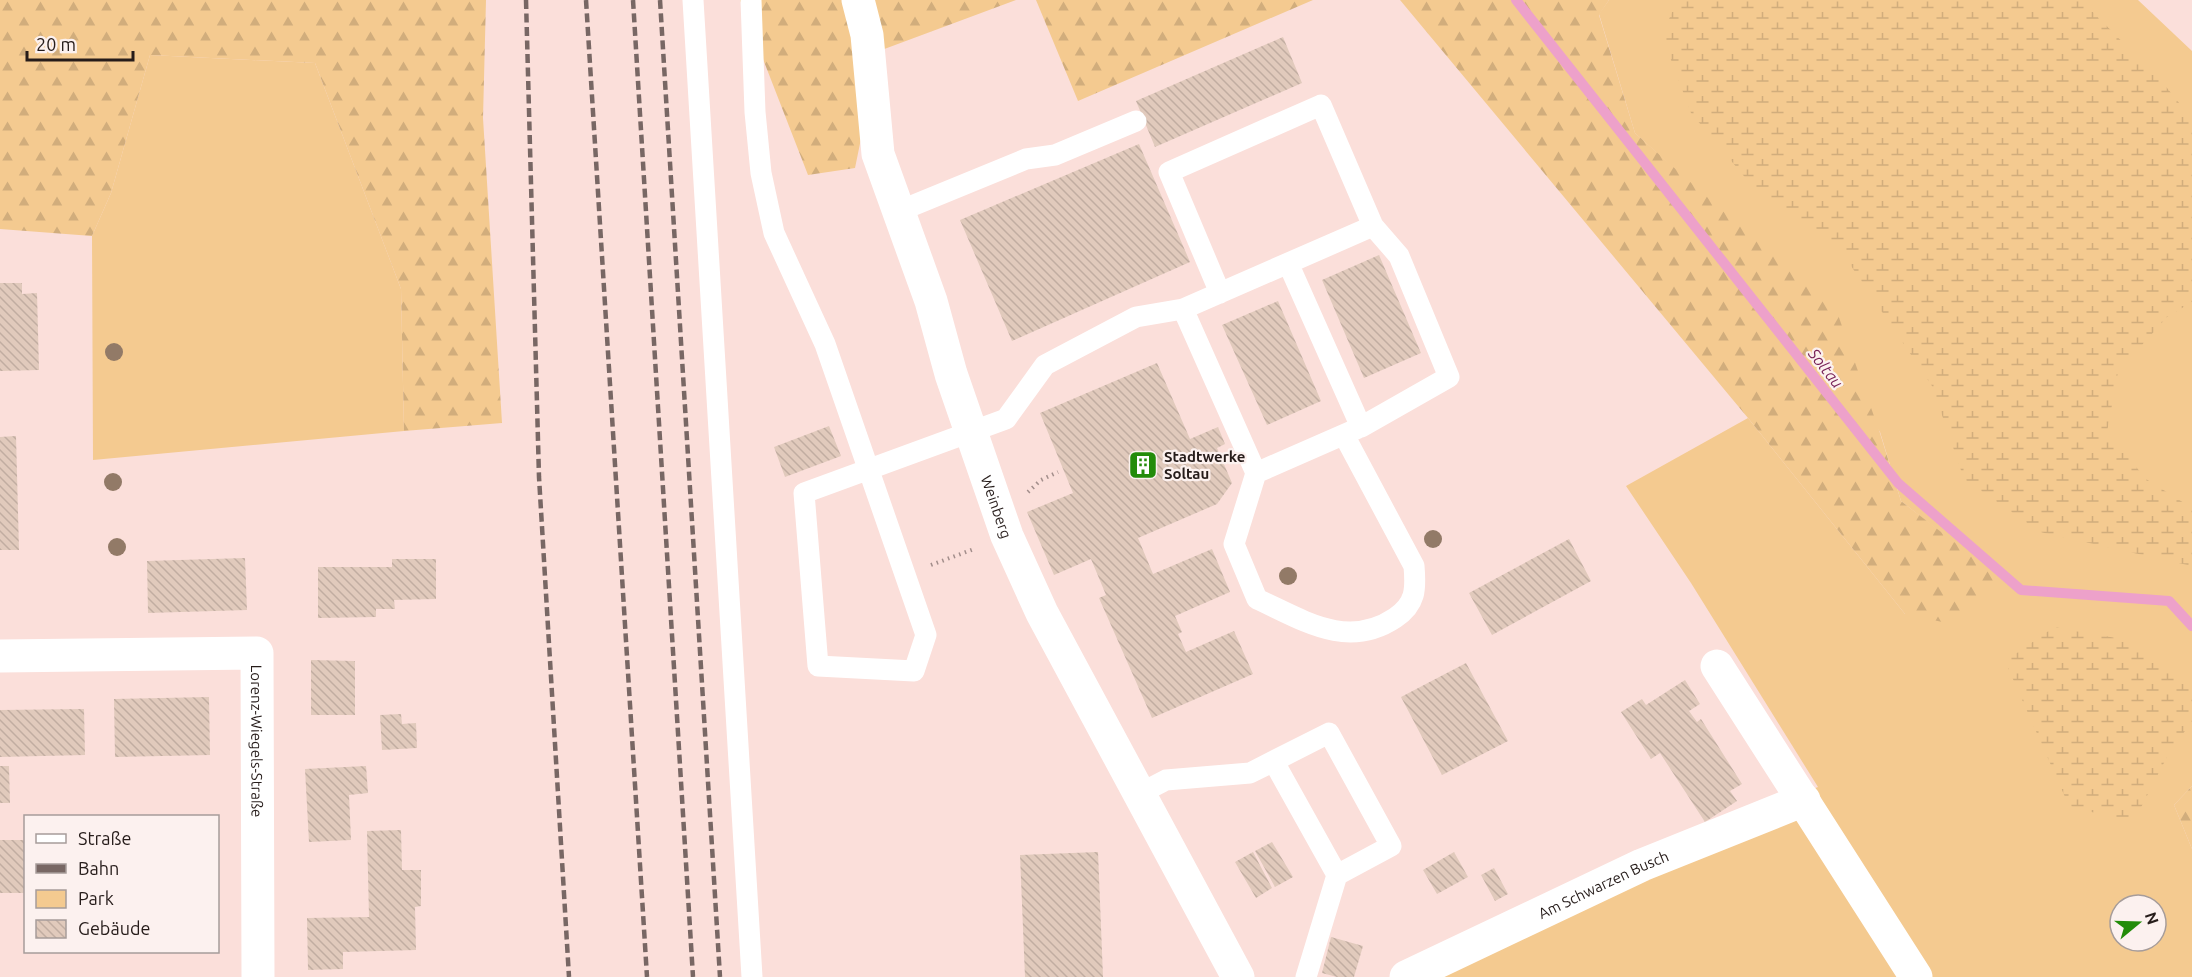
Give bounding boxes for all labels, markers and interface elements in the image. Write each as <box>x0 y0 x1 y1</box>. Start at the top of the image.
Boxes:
scale bar <box>27 24 134 62</box>
text: 20 m <box>36 34 76 54</box>
water label: Soltau <box>1805 344 1847 391</box>
place label: Stadtwerke Soltau <box>1164 448 1245 482</box>
building icon: Stadtwerke Soltau <box>1127 449 1159 481</box>
street label: Weinberg <box>978 473 1016 540</box>
street label: Lorenz-Wiegels-Straße <box>249 665 266 817</box>
legend <box>24 815 219 953</box>
text: Straße <box>78 828 131 848</box>
street label: Am Schwarzen Busch <box>1535 847 1671 922</box>
text: Bahn <box>78 858 119 878</box>
text: Park <box>78 888 114 908</box>
north arrow <box>2108 893 2168 953</box>
text: N <box>2142 910 2163 927</box>
text: Gebäude <box>78 918 150 938</box>

